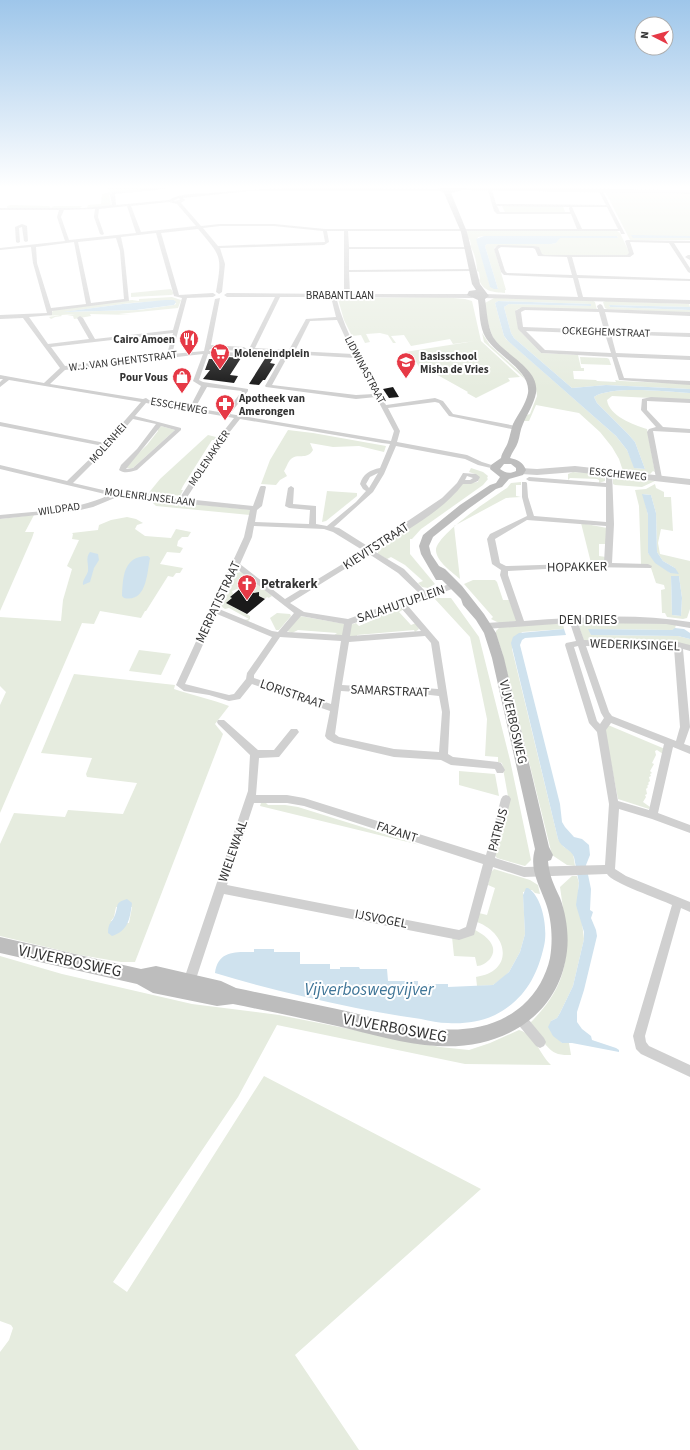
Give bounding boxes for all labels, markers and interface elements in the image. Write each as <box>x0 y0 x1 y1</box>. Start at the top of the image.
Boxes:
north arrow <box>634 16 674 56</box>
text: N <box>637 31 652 39</box>
street label: BRABANTLAAN <box>306 288 374 303</box>
street label: OCKEGHEMSTRAAT <box>562 323 651 341</box>
restaurant icon: Cairo Amoen <box>178 328 200 356</box>
place label: Cairo Amoen <box>113 332 175 347</box>
street label: LIDWINASTRAAT <box>341 334 389 406</box>
supermarket icon: Moleneindplein <box>209 342 231 370</box>
place label: Moleneindplein <box>234 346 309 361</box>
street label: W.J. VAN GHENTSTRAAT <box>68 347 178 375</box>
place label: Basisschool Misha de Vries <box>420 349 489 377</box>
school or university icon: Basisschool Misha de Vries <box>395 351 417 379</box>
shop icon: Pour Vous <box>171 366 193 394</box>
place label: Pour Vous <box>120 370 168 385</box>
place label: Apotheek van Amerongen <box>238 391 305 419</box>
pharmacy icon: Apotheek van Amerongen <box>214 393 236 421</box>
street label: ESSCHEWEG <box>149 394 209 418</box>
street label: MOLENHEI <box>86 420 130 466</box>
street label: MOLENAKKER <box>185 427 233 489</box>
street label: ESSCHEWEG <box>588 464 648 485</box>
street label: MOLENRIJNSELAAN <box>104 484 196 510</box>
street label: WILDPAD <box>37 499 81 519</box>
street label: KIEVITSTRAAT <box>339 518 413 574</box>
street label: HOPAKKER <box>547 557 608 577</box>
street label: MERPATISTRAAT <box>191 558 245 646</box>
church icon: Petrakerk <box>236 573 258 601</box>
place label: Petrakerk <box>261 575 318 593</box>
street label: SALAHUTUPLEIN <box>355 581 447 627</box>
street label: DEN DRIES <box>559 611 617 629</box>
street label: WEDERIKSINGEL <box>590 634 680 656</box>
street label: LORISTRAAT <box>258 675 327 713</box>
street label: VIJVERBOSWEG <box>495 678 531 766</box>
street label: SAMARSTRAAT <box>350 681 430 701</box>
street label: PATRIJS <box>484 806 512 854</box>
street label: FAZANT <box>374 817 420 847</box>
street label: WIELEWAAL <box>214 818 252 884</box>
street label: IJSVOGEL <box>353 905 409 933</box>
street label: VIJVERBOSWEG <box>16 939 124 983</box>
water label: Vijverboswegvijver <box>304 978 435 1002</box>
street label: VIJVERBOSWEG <box>341 1008 449 1048</box>

